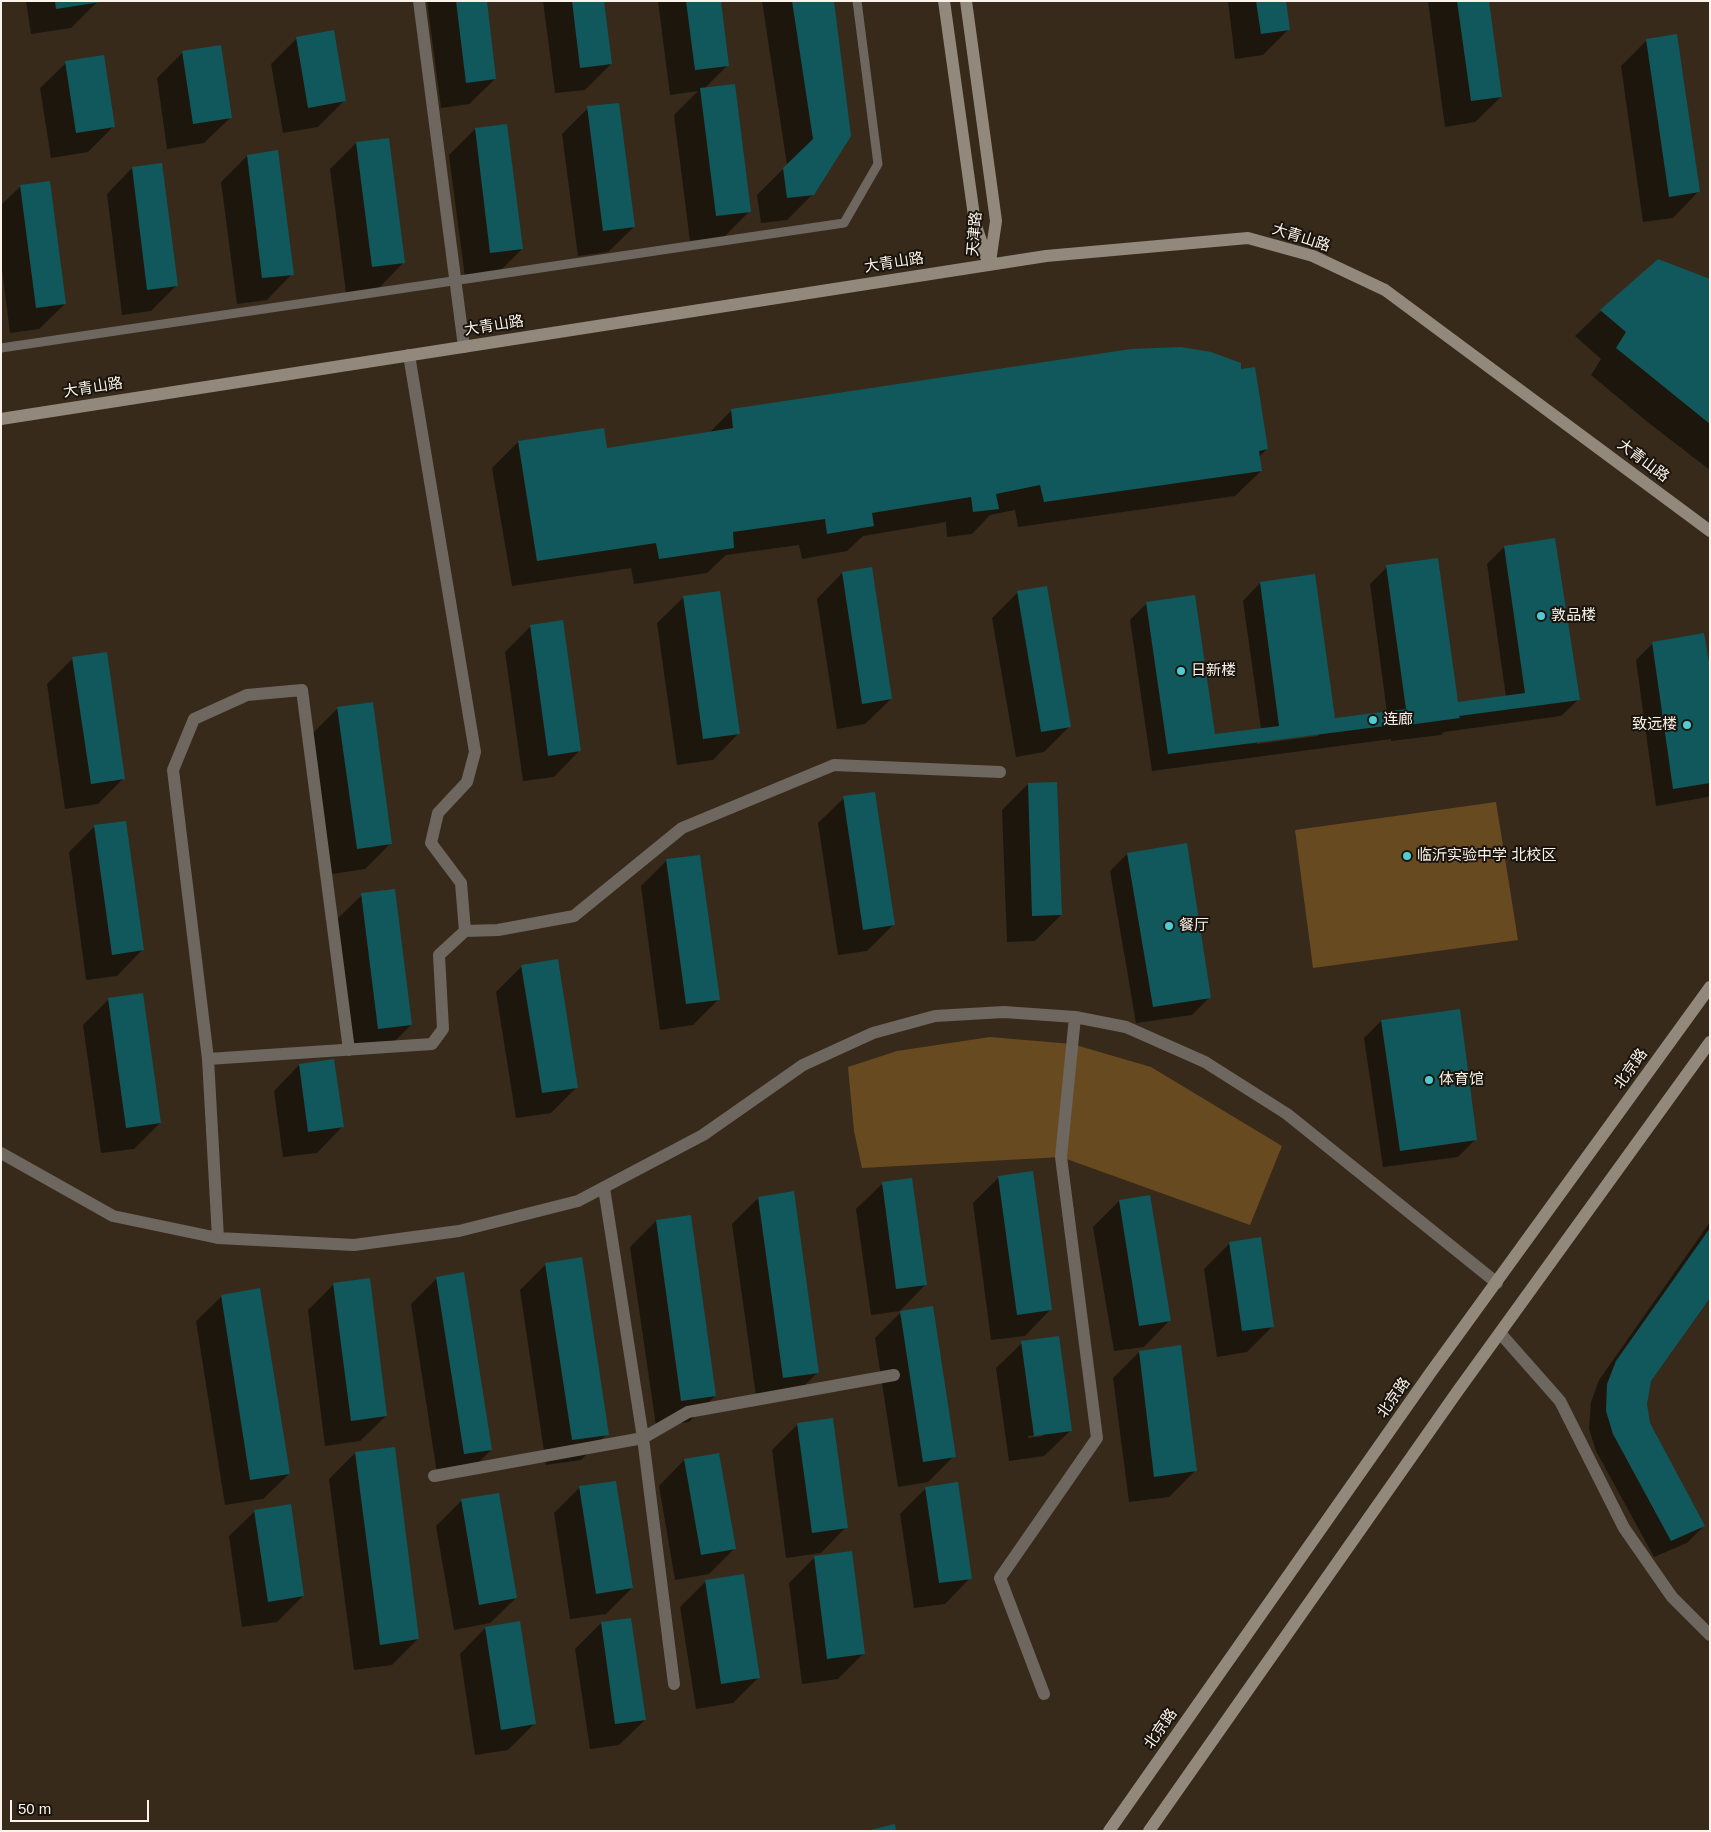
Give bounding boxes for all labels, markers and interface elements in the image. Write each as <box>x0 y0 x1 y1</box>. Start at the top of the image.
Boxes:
street label: 天津路 <box>964 211 986 257</box>
street label: 大青山路 <box>1270 220 1332 256</box>
street label: 大青山路 <box>863 249 925 277</box>
street label: 大青山路 <box>463 312 525 340</box>
street label: 大青山路 <box>62 374 124 402</box>
street label: 大青山路 <box>1614 436 1672 486</box>
place label: 敦品楼 <box>1551 607 1596 625</box>
marker: 敦品楼 <box>1535 610 1547 622</box>
place label: 日新楼 <box>1191 662 1236 680</box>
marker: 日新楼 <box>1175 665 1187 677</box>
place label: 连廊 <box>1383 711 1413 729</box>
marker: 连廊 <box>1367 714 1379 726</box>
place label: 致远楼 <box>1632 716 1677 734</box>
marker: 致远楼 <box>1681 719 1693 731</box>
place label: 临沂实验中学 北校区 <box>1417 847 1556 865</box>
marker: 临沂实验中学 北校区 <box>1401 850 1413 862</box>
place label: 餐厅 <box>1179 917 1209 935</box>
marker: 餐厅 <box>1163 920 1175 932</box>
street label: 北京路 <box>1610 1046 1652 1092</box>
place label: 体育馆 <box>1439 1071 1484 1089</box>
marker: 体育馆 <box>1423 1074 1435 1086</box>
street label: 北京路 <box>1374 1374 1414 1422</box>
street label: 北京路 <box>1141 1705 1181 1753</box>
scale bar <box>12 1790 151 1822</box>
text: 50 m <box>18 1800 51 1817</box>

